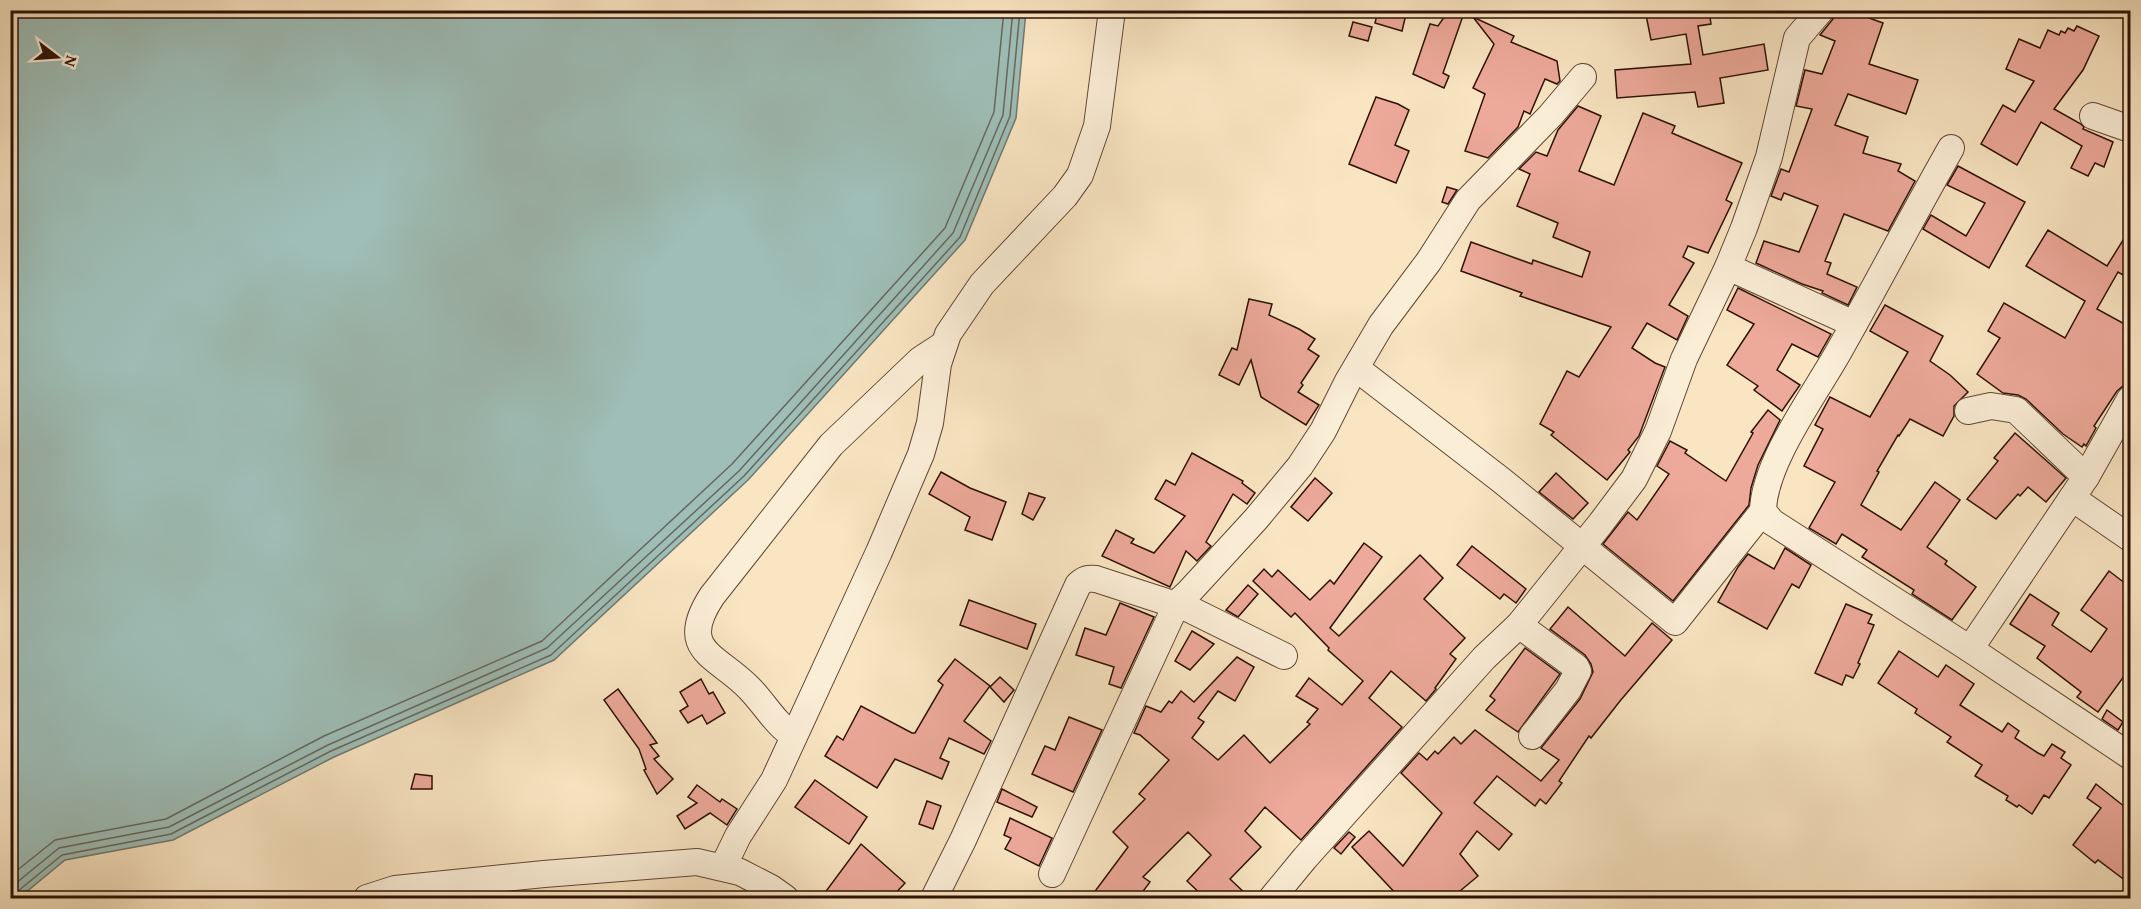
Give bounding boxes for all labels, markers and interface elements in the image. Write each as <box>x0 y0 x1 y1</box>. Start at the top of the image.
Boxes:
north arrow <box>27 27 87 87</box>
text: N <box>58 53 84 70</box>

